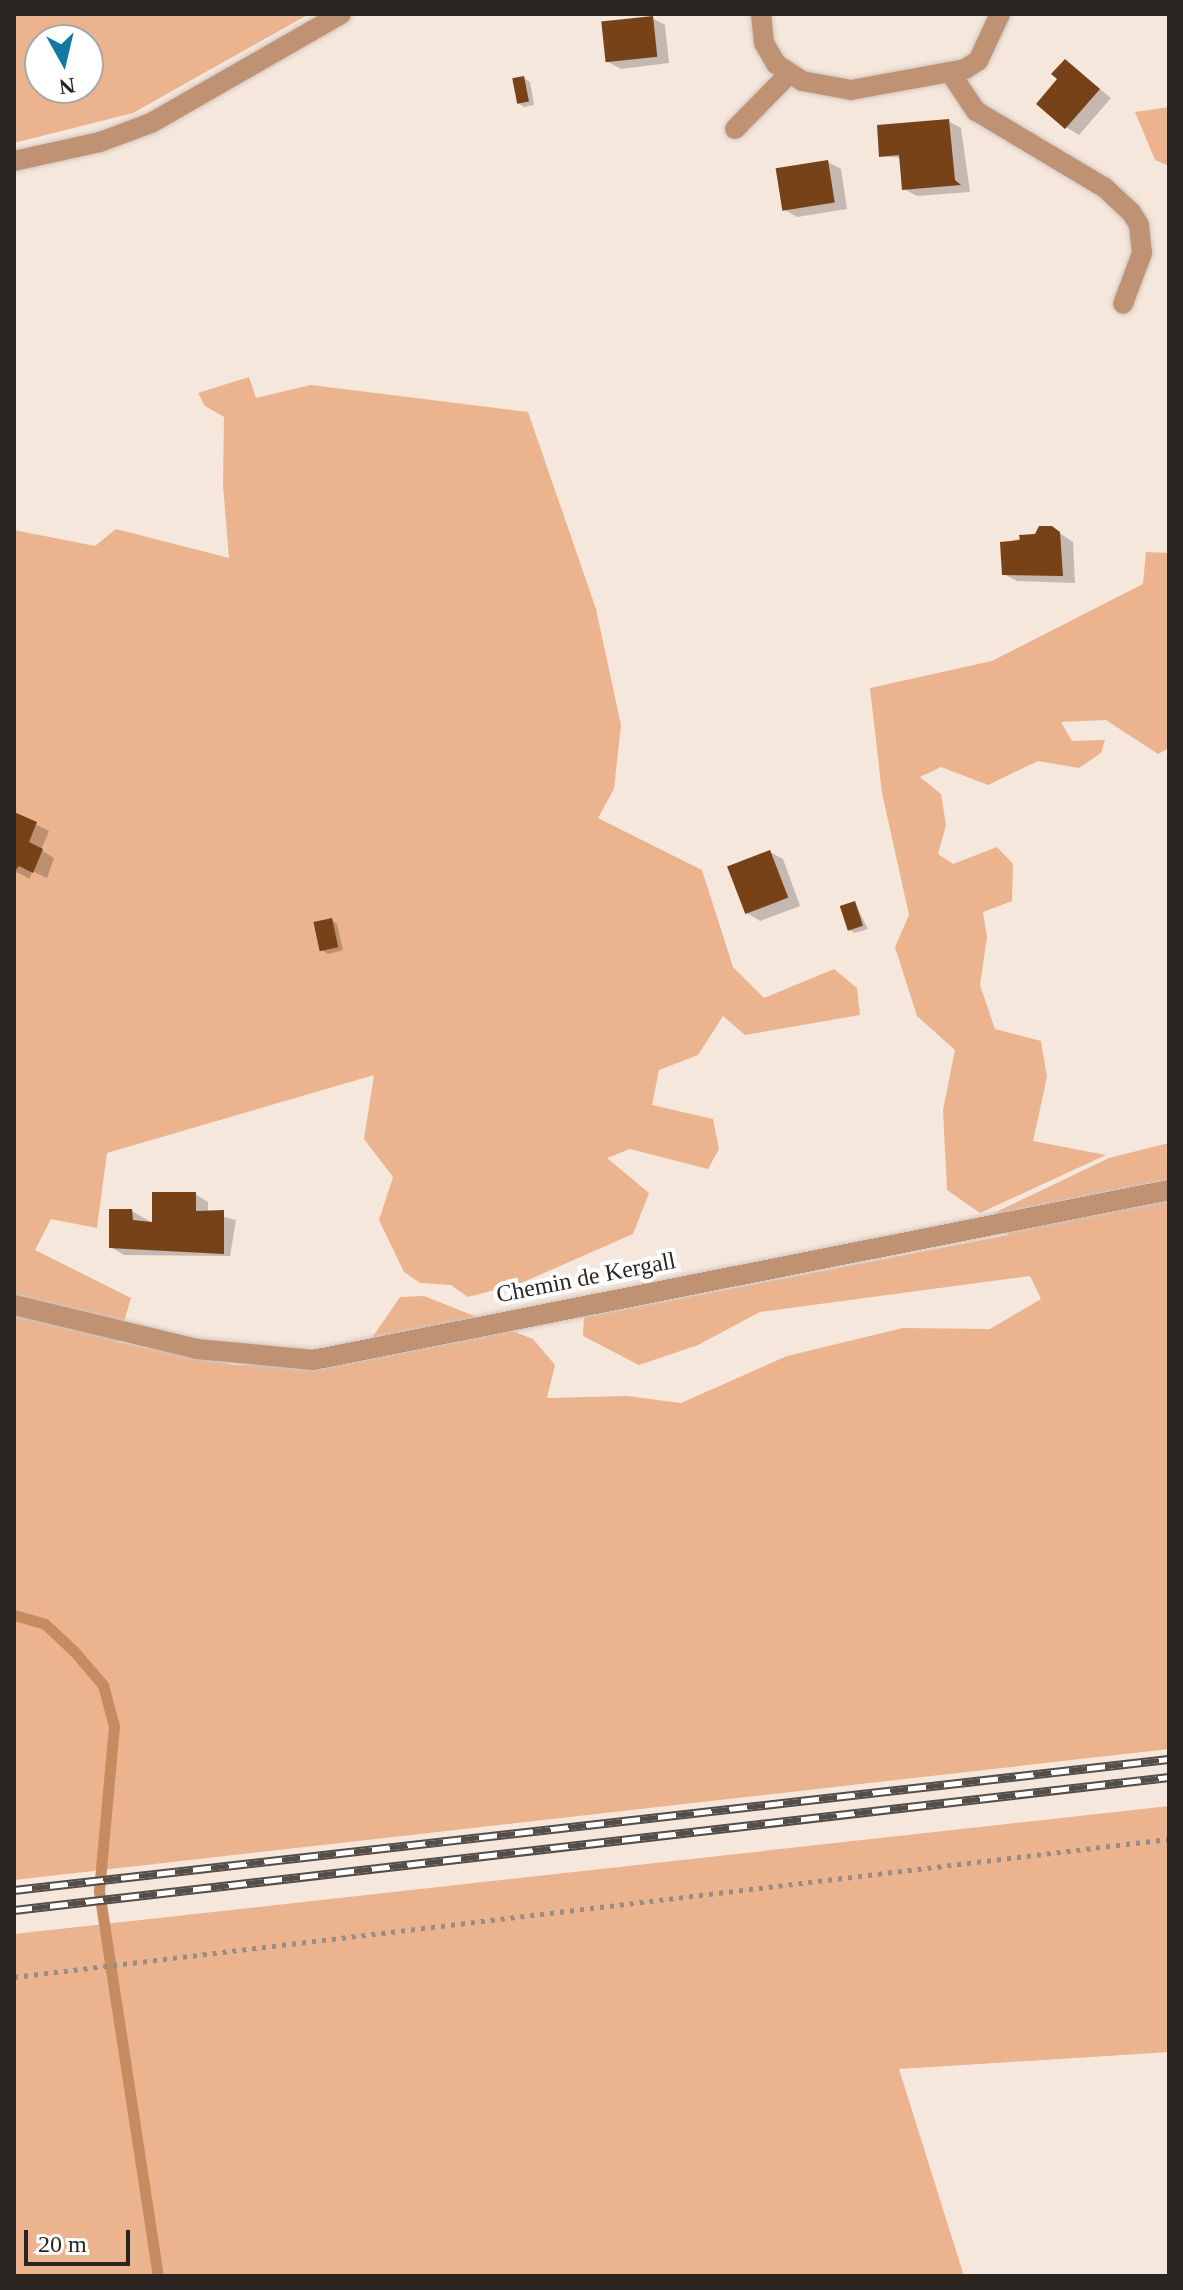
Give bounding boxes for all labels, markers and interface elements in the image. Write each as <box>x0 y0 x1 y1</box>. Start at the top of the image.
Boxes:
north arrow <box>24 24 104 104</box>
text: N <box>58 73 77 100</box>
street label: Chemin de Kergall <box>494 1246 678 1310</box>
scale bar <box>28 2214 134 2264</box>
text: 20 m <box>38 2231 87 2257</box>

